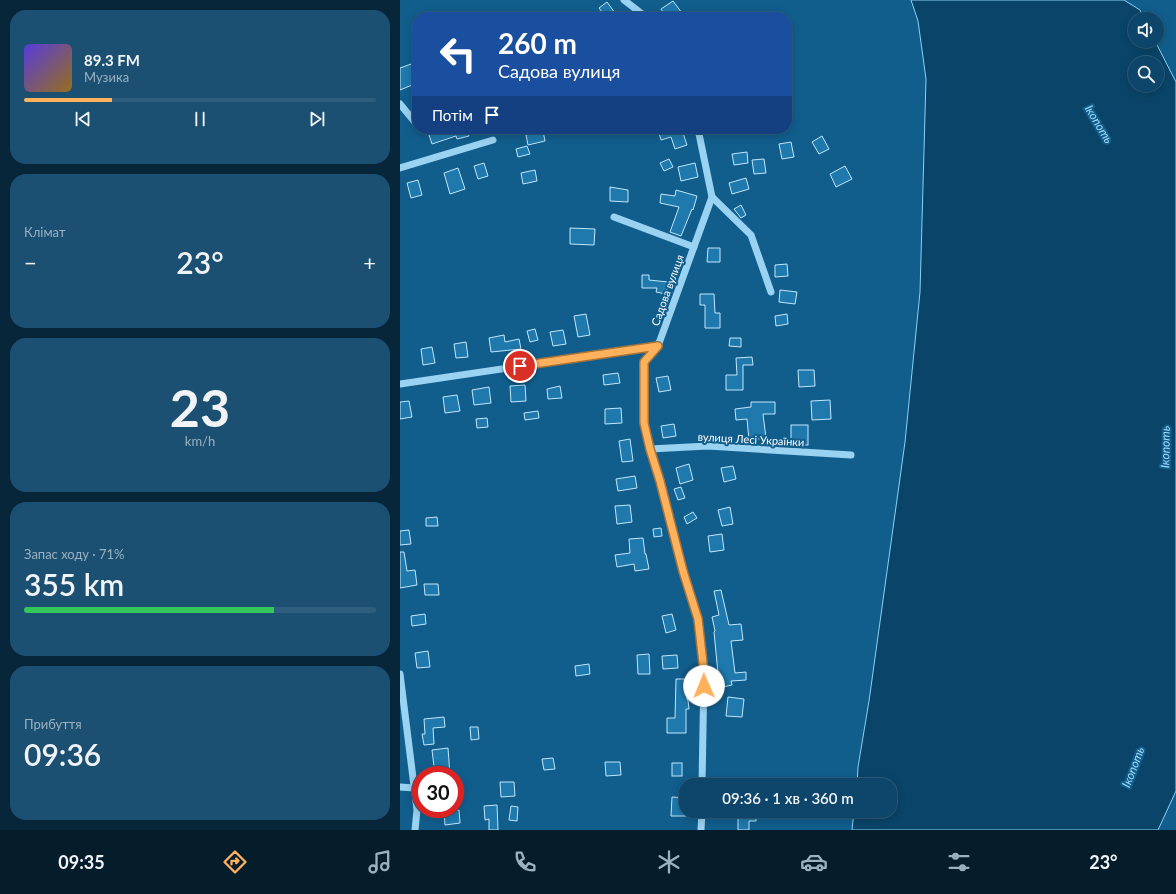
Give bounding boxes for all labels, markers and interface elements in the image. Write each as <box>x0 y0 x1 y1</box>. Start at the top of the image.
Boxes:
map controls <box>1128 12 1164 92</box>
button: sound <box>1128 12 1164 48</box>
text: 260 m <box>498 26 577 60</box>
icon: left <box>432 28 484 80</box>
text: 89.3 FM <box>84 51 140 69</box>
button: search <box>1128 56 1164 92</box>
text: Садова вулиця <box>498 60 620 82</box>
text: Музика <box>84 69 129 85</box>
water label: Ікопоть <box>1082 102 1116 146</box>
icon: arrive <box>481 104 503 126</box>
text: Потім <box>432 106 473 124</box>
icon: previous <box>72 108 94 130</box>
icon: pause <box>189 108 211 130</box>
icon: next <box>306 108 328 130</box>
text: Клімат <box>24 224 65 240</box>
text: 23° <box>176 244 224 280</box>
text: − <box>24 249 37 276</box>
text: + <box>363 249 376 276</box>
street label: Садова вулиця <box>648 253 686 327</box>
pin <box>503 349 537 383</box>
icon: arrive <box>509 355 531 377</box>
text: 23 <box>170 376 230 438</box>
water label: Ікопоть <box>1157 426 1173 468</box>
street label: вулиця Лесі Українки <box>697 430 805 448</box>
text: km/h <box>185 433 215 449</box>
text: Запас ходу · 71% <box>24 546 124 562</box>
text: 355 km <box>24 566 124 602</box>
position arrow <box>683 665 725 707</box>
text: Прибуття <box>24 716 82 732</box>
text: 09:36 <box>24 736 101 772</box>
water label: Ікопоть <box>1118 745 1148 789</box>
speed limit sign: 30 <box>412 766 464 818</box>
text: 09:36 · 1 хв · 360 m <box>722 789 854 807</box>
icon: directions <box>221 848 249 876</box>
icon: music <box>366 848 394 876</box>
icon: phone <box>511 848 539 876</box>
icon: climate <box>655 848 683 876</box>
icon: car <box>800 848 828 876</box>
icon: filters <box>945 848 973 876</box>
text: 09:35 <box>58 851 105 873</box>
text: 23° <box>1089 851 1118 873</box>

